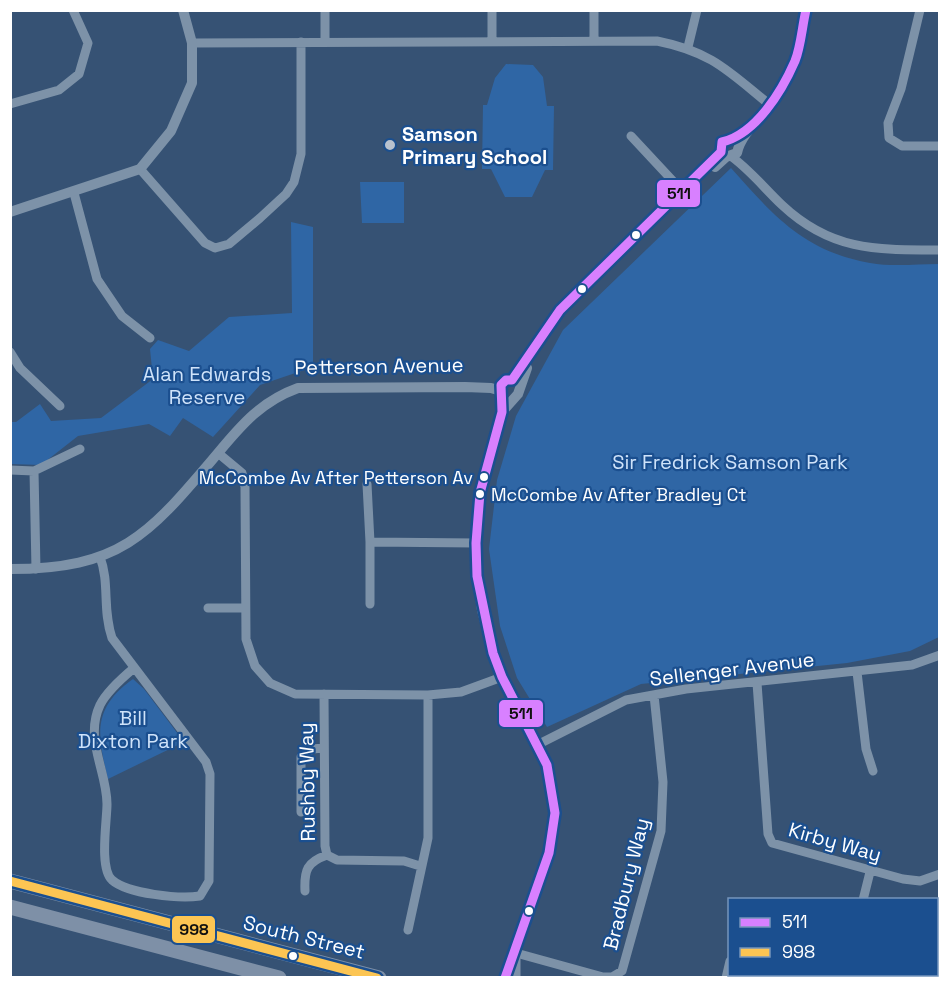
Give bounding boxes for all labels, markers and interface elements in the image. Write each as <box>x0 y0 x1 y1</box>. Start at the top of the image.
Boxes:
place label: Samson Primary School <box>402 121 547 170</box>
marker: Samson Primary School <box>383 138 397 152</box>
line badge: 511 <box>656 179 701 208</box>
text: 511 <box>667 183 691 204</box>
unlabelled marker <box>630 229 642 241</box>
unlabelled marker <box>576 283 588 295</box>
street label: Petterson Avenue <box>294 352 464 380</box>
park label: Alan Edwards Reserve <box>143 361 271 410</box>
park label: Sir Fredrick Samson Park <box>612 449 848 475</box>
place label: McCombe Av After Petterson Av <box>199 466 473 489</box>
marker: McCombe Av After Petterson Av <box>478 471 490 483</box>
place label: McCombe Av After Bradley Ct <box>491 483 747 506</box>
marker: McCombe Av After Bradley Ct <box>474 488 486 500</box>
street label: Sellenger Avenue <box>648 646 816 692</box>
line badge: 511 <box>498 699 544 728</box>
text: 511 <box>509 703 533 724</box>
park label: Bill Dixton Park <box>78 705 188 754</box>
street label: Rushby Way <box>293 723 321 841</box>
street label: Bradbury Way <box>597 815 655 953</box>
street label: Kirby Way <box>785 816 885 868</box>
legend <box>728 898 938 976</box>
unlabelled marker <box>523 905 535 917</box>
street label: South Street <box>240 909 368 965</box>
text: 511 <box>782 910 808 933</box>
line badge: 998 <box>171 915 216 944</box>
text: 998 <box>179 919 209 940</box>
text: 998 <box>782 940 815 963</box>
unlabelled marker <box>287 950 299 962</box>

